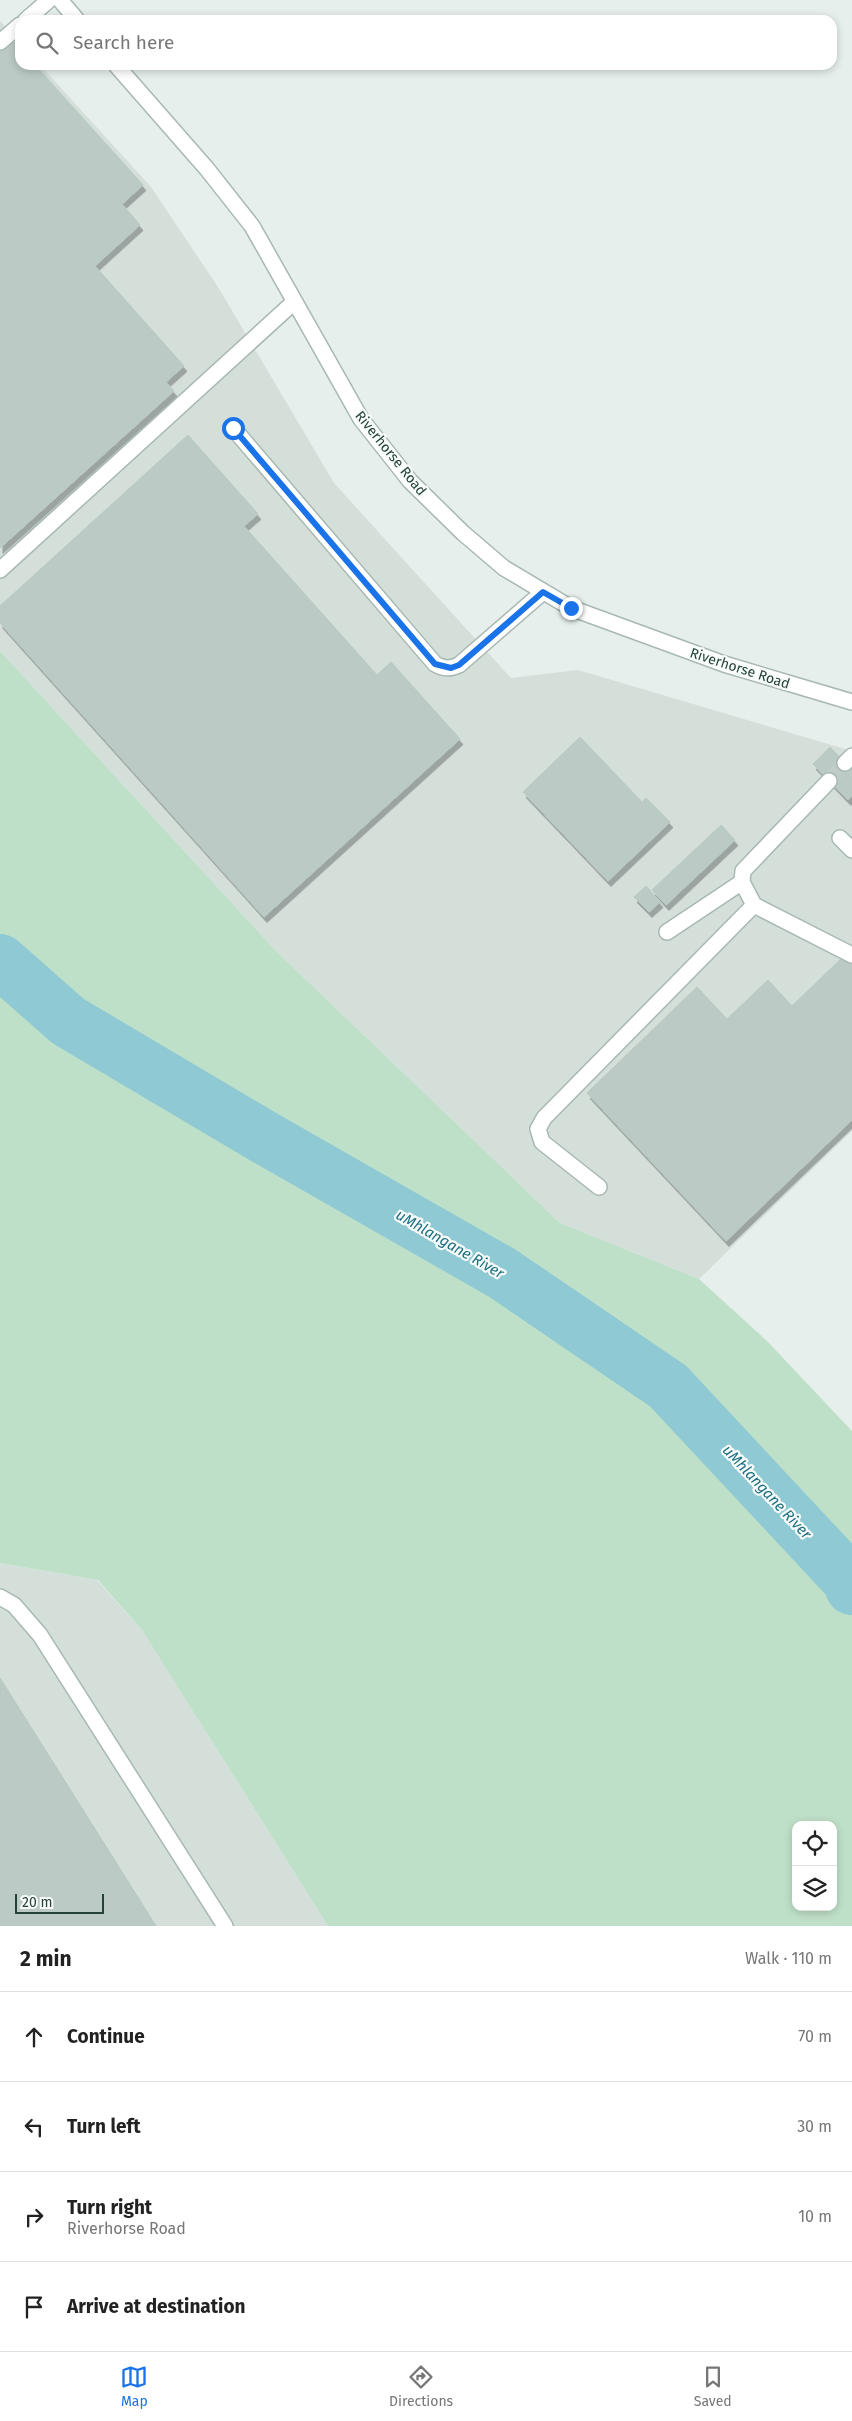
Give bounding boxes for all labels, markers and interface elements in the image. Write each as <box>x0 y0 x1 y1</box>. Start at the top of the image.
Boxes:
search box <box>15 15 837 70</box>
icon: search <box>33 29 61 57</box>
text: Search here <box>73 31 174 54</box>
street label: Riverhorse Road <box>351 408 430 499</box>
route start <box>222 417 245 440</box>
route end <box>560 597 583 620</box>
street label: Riverhorse Road <box>688 644 792 693</box>
water label: uMhlangane River <box>393 1206 508 1283</box>
water label: uMhlangane River <box>719 1441 816 1544</box>
map controls <box>792 1821 837 1911</box>
button: locate <box>792 1821 837 1866</box>
button: layers <box>792 1866 837 1911</box>
scale bar <box>15 1891 104 1914</box>
text: 20 m <box>22 1894 52 1911</box>
text: 2 min <box>20 1946 72 1972</box>
text: Walk · 110 m <box>745 1949 832 1968</box>
icon: ahead <box>20 2023 48 2051</box>
text: Continue <box>67 2025 145 2048</box>
text: 70 m <box>798 2027 832 2046</box>
icon: left <box>20 2113 48 2141</box>
text: Turn left <box>67 2115 141 2138</box>
text: 30 m <box>797 2117 832 2136</box>
text: Turn right <box>67 2196 152 2219</box>
icon: right <box>20 2203 48 2231</box>
text: 10 m <box>798 2207 832 2226</box>
text: Riverhorse Road <box>67 2219 186 2238</box>
icon: arrive <box>20 2293 48 2321</box>
text: Arrive at destination <box>67 2295 246 2318</box>
tab: Map <box>120 2363 148 2410</box>
tab: Directions <box>389 2363 453 2410</box>
tab: Saved <box>694 2363 732 2410</box>

